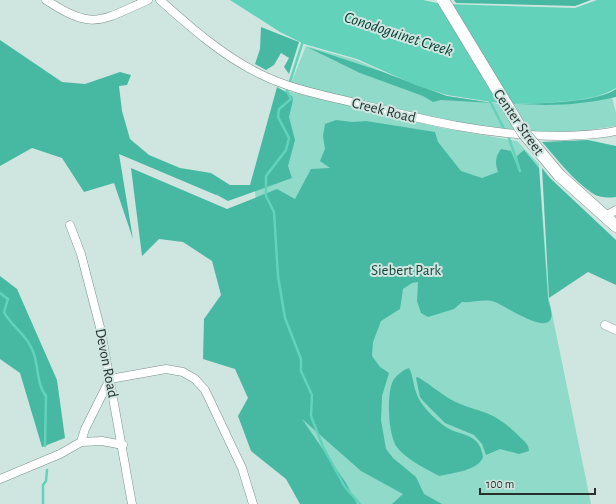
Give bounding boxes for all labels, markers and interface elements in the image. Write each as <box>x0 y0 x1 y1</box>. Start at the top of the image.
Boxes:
water label: Conodoguinet Creek <box>342 9 455 59</box>
street label: Center Street <box>491 87 547 158</box>
street label: Creek Road <box>350 95 418 126</box>
park label: Siebert Park <box>371 263 441 278</box>
street label: Devon Road <box>92 327 121 399</box>
scale bar <box>480 470 595 496</box>
text: 100 m <box>486 478 514 490</box>

